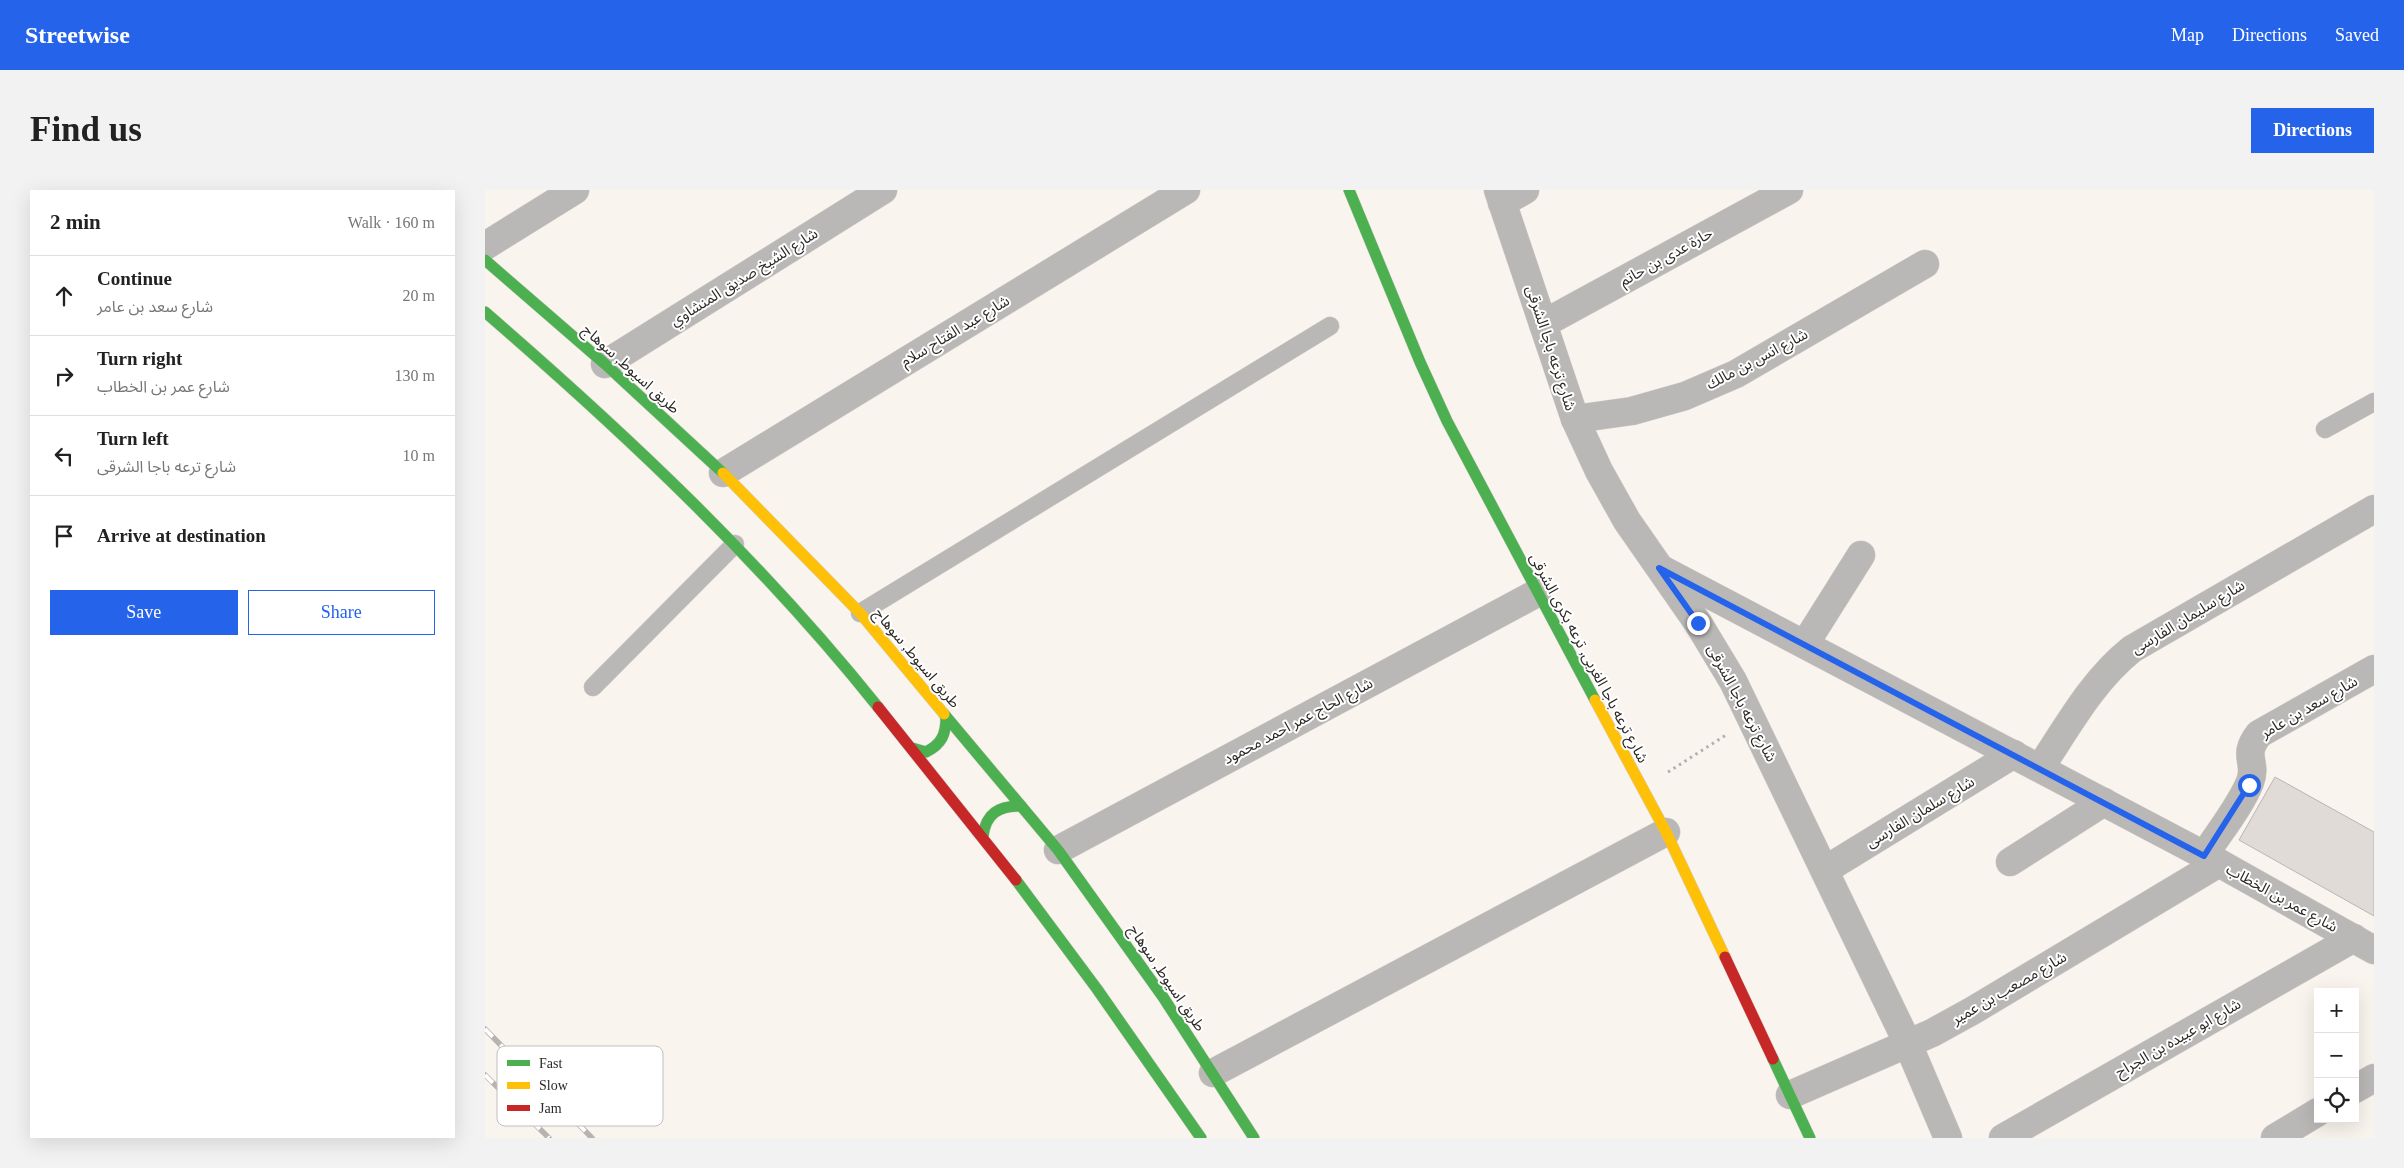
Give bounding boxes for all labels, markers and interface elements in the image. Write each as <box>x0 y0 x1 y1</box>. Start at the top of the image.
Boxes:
text: Streetwise <box>25 22 130 48</box>
text: Map <box>2171 25 2204 45</box>
text: Directions <box>2232 25 2307 45</box>
text: Saved <box>2335 25 2379 45</box>
button: Directions <box>2251 108 2374 153</box>
text: Find us <box>30 110 142 149</box>
text: 2 min <box>50 210 101 234</box>
text: Walk · 160 m <box>348 214 435 231</box>
street label: شارع الشيخ صديق المنشاوي <box>667 225 823 332</box>
street label: حارة عدى بن حاتم <box>1617 225 1717 292</box>
text: Continue <box>97 268 172 289</box>
icon: ahead <box>50 282 78 310</box>
street label: شارع ترعه باجا الشرقى <box>1519 284 1579 414</box>
text: 20 m <box>403 287 435 304</box>
street label: شارع عبد الفتاح سلام <box>898 292 1014 373</box>
text: شارع سعد بن عامر <box>97 298 213 315</box>
street label: طريق اسيوط, سوهاج <box>577 321 683 420</box>
street label: شارع انس بن مالك <box>1704 326 1812 396</box>
text: Turn right <box>97 348 182 369</box>
icon: right <box>50 362 78 390</box>
text: 130 m <box>395 367 435 384</box>
text: شارع عمر بن الخطاب <box>97 378 230 395</box>
text: Turn left <box>97 428 169 449</box>
icon: left <box>50 442 78 470</box>
text: 10 m <box>403 447 435 464</box>
text: شارع ترعه باجا الشرقى <box>97 458 236 475</box>
icon: arrive <box>50 522 78 550</box>
text: Arrive at destination <box>97 525 266 546</box>
street label: شارع ترعه باجا الغربى, ترعه بكرى الشرقى <box>1523 550 1651 768</box>
street label: شارع سليمان الفارسى <box>2129 577 2250 661</box>
button: Save <box>50 590 238 635</box>
button: Share <box>248 590 435 635</box>
street label: طريق اسيوط, سوهاج <box>868 605 963 713</box>
route end <box>1687 612 1710 635</box>
street label: شارع ترعه باجا الشرقى <box>1701 642 1780 766</box>
street label: شارع سعد بن عامر <box>2257 673 2362 745</box>
street label: شارع الحاج عمر احمد محمود <box>1221 675 1377 771</box>
street label: شارع سلمان الفارسى <box>1863 773 1979 854</box>
route start <box>2238 774 2261 797</box>
street label: شارع عمر بن الخطاب <box>2222 861 2341 939</box>
street label: طريق اسيوط, سوهاج <box>1122 922 1209 1036</box>
street label: شارع مصعب بن عمير <box>1948 949 2071 1031</box>
map controls <box>2314 988 2359 1123</box>
button: + <box>2314 988 2359 1033</box>
street label: شارع ابو عبيده بن الجراح <box>2113 995 2246 1084</box>
button: − <box>2314 1033 2359 1078</box>
legend <box>497 1046 663 1126</box>
text: Fast <box>539 1056 562 1071</box>
text: Slow <box>539 1078 569 1093</box>
button: locate <box>2314 1078 2359 1123</box>
text: Jam <box>539 1101 562 1116</box>

